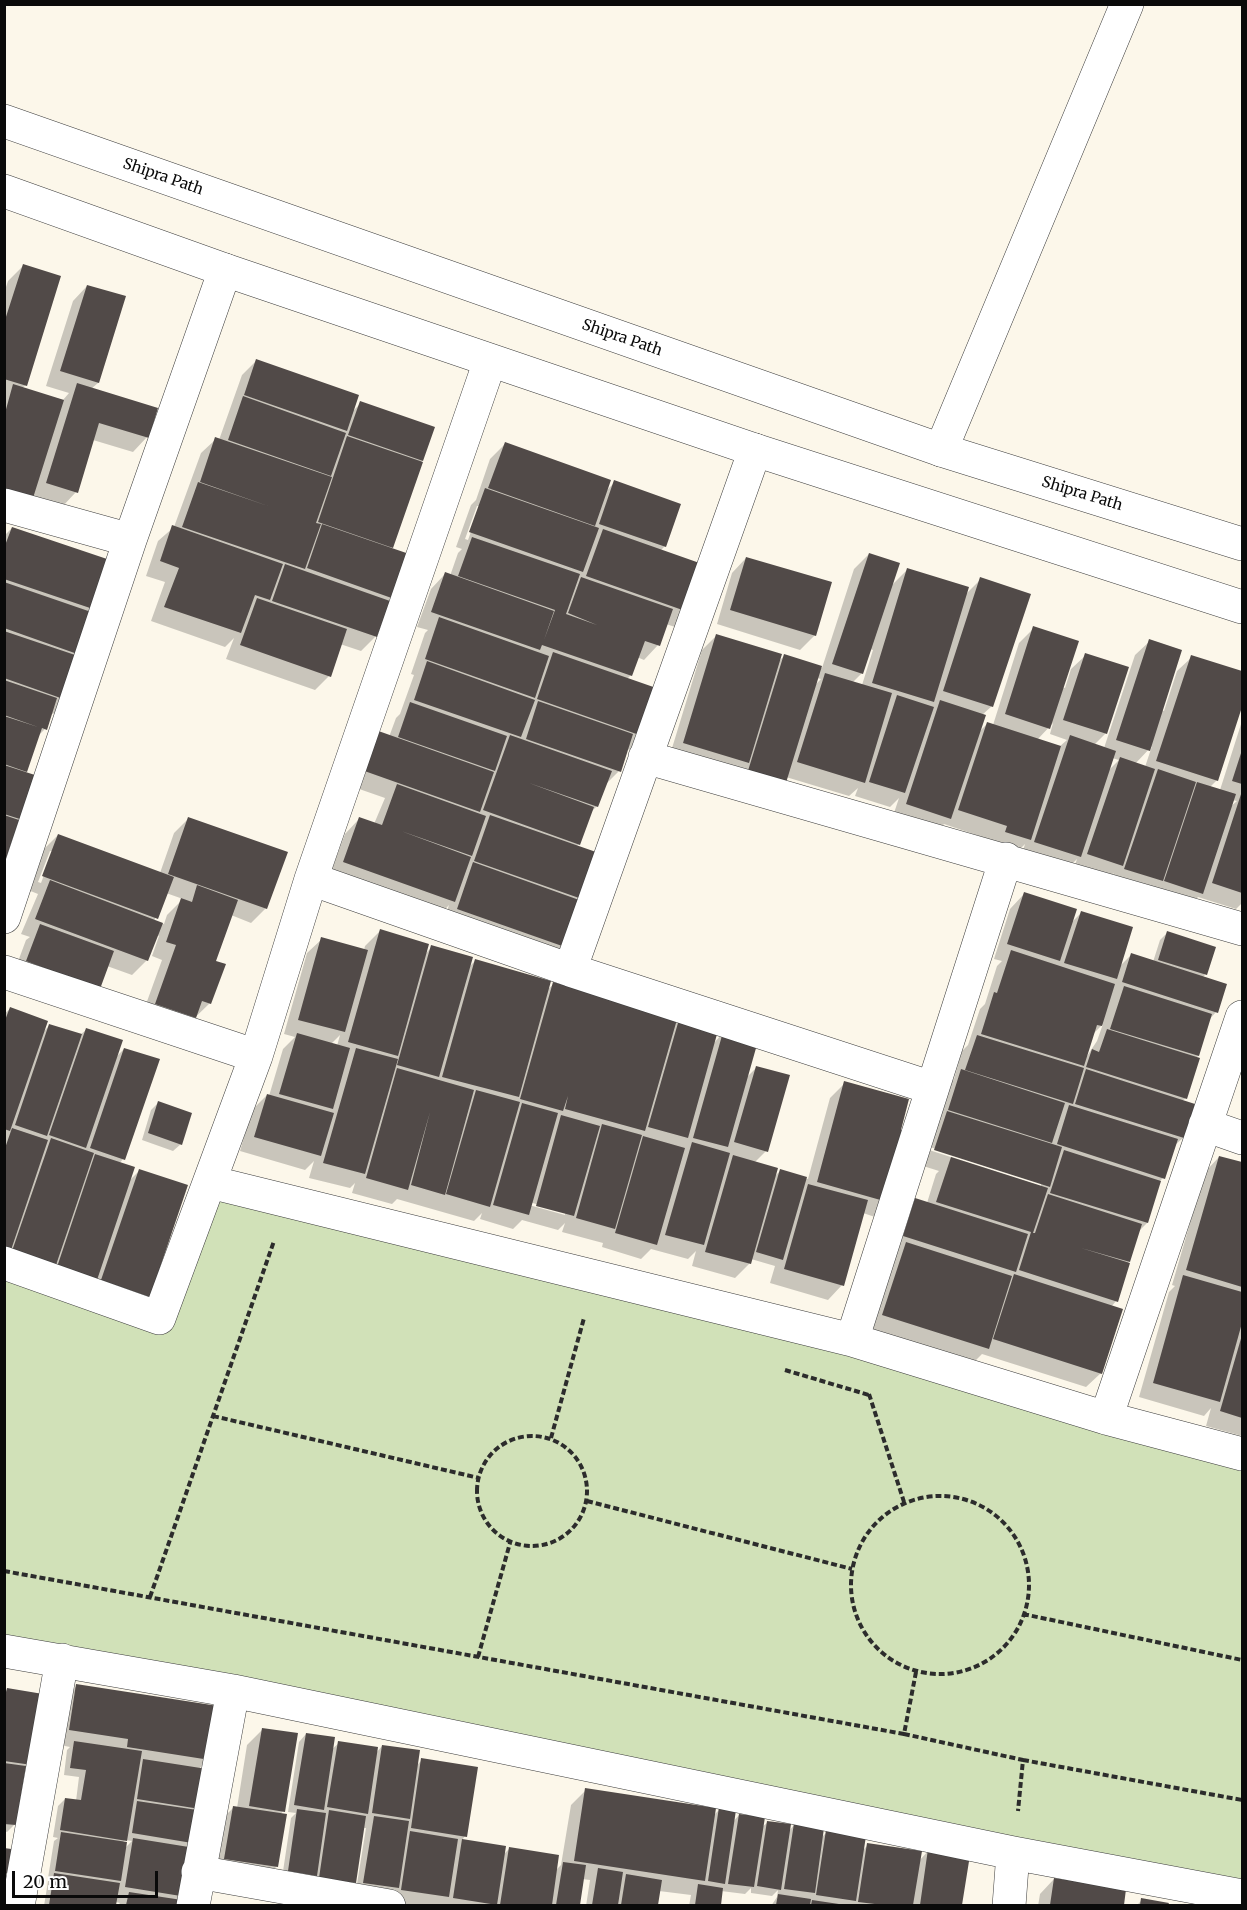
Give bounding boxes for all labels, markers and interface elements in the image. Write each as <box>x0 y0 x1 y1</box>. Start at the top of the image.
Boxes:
street label: Shipra Path <box>121 155 205 199</box>
street label: Shipra Path <box>580 316 664 360</box>
street label: Shipra Path <box>1039 473 1125 515</box>
scale bar <box>15 1859 160 1897</box>
text: 20 m <box>23 1870 67 1893</box>

